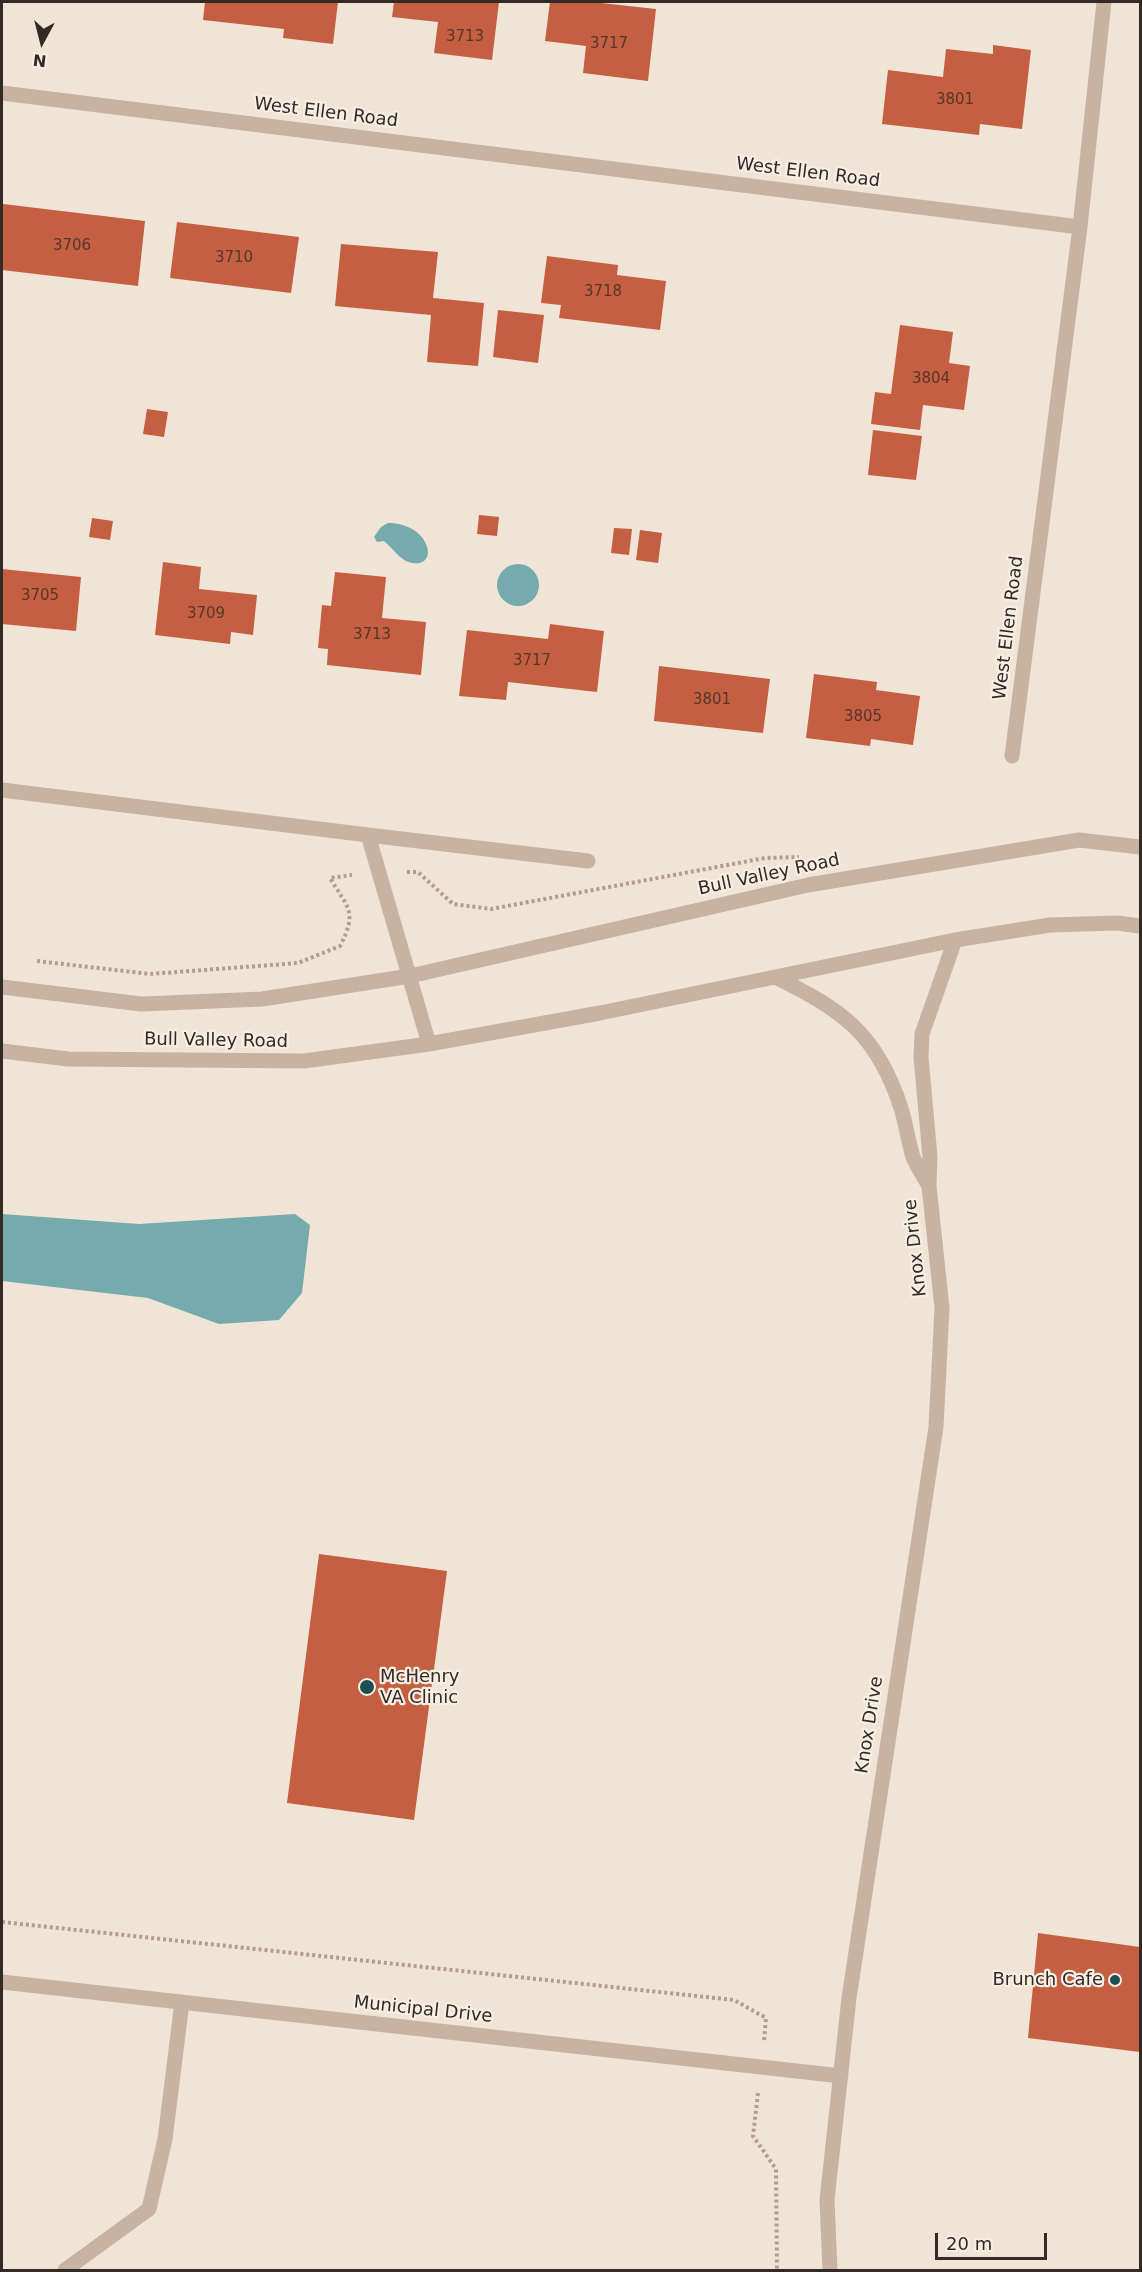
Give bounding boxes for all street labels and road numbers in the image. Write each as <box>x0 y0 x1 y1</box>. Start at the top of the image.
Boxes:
street label: West Ellen Road <box>253 93 399 133</box>
street label: West Ellen Road <box>735 153 881 193</box>
street label: West Ellen Road <box>989 555 1029 701</box>
street label: Bull Valley Road <box>696 849 842 901</box>
street label: Bull Valley Road <box>144 1029 288 1053</box>
street label: Knox Drive <box>900 1198 932 1298</box>
street label: Knox Drive <box>852 1675 888 1775</box>
street label: Municipal Drive <box>353 1992 493 2028</box>

